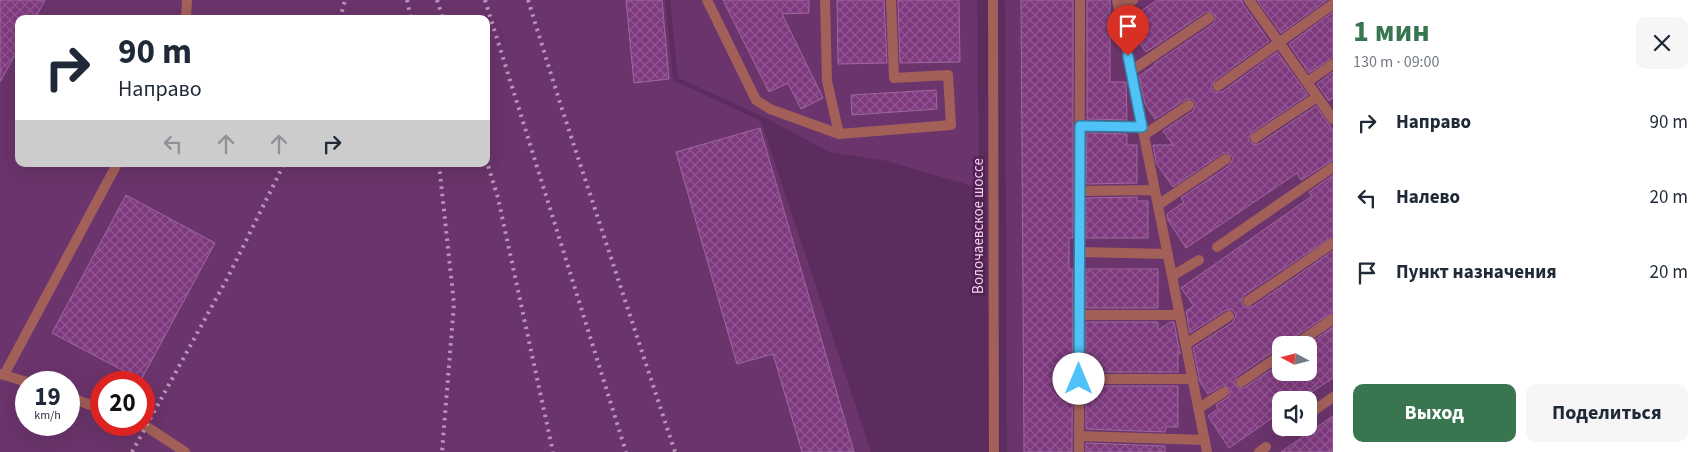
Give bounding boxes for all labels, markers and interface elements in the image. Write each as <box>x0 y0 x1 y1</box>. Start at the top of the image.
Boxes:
pin <box>1107 5 1149 56</box>
text: 1 мин <box>1353 10 1430 53</box>
icon: arrive <box>1114 12 1142 40</box>
button: close <box>1636 17 1688 69</box>
text: 90 m <box>118 27 192 77</box>
icon: right <box>35 35 100 100</box>
text: 130 m · 09:00 <box>1353 51 1440 73</box>
text: Направо <box>118 73 202 105</box>
icon: right <box>1353 109 1381 137</box>
text: Направо <box>1396 109 1471 136</box>
text: 90 m <box>1650 109 1688 136</box>
icon: left <box>159 130 187 158</box>
icon: ahead <box>212 130 240 158</box>
icon: ahead <box>265 130 293 158</box>
icon: right <box>318 130 346 158</box>
street label: Волочаевское шоссе <box>968 158 989 294</box>
icon: left <box>1353 184 1381 212</box>
text: Налево <box>1396 184 1460 211</box>
text: 20 m <box>1650 184 1688 211</box>
icon: arrive <box>1353 259 1381 287</box>
text: Пункт назначения <box>1396 259 1557 286</box>
text: 20 m <box>1650 259 1688 286</box>
north arrow <box>1272 336 1318 381</box>
map controls <box>1272 336 1317 436</box>
position arrow <box>1052 352 1104 404</box>
speed limit sign: 20 <box>90 371 155 436</box>
text: 19 <box>34 379 61 415</box>
button: Выход <box>1353 384 1516 442</box>
button: Поделиться <box>1526 384 1688 442</box>
button: sound <box>1272 391 1317 436</box>
text: km/h <box>34 407 61 424</box>

